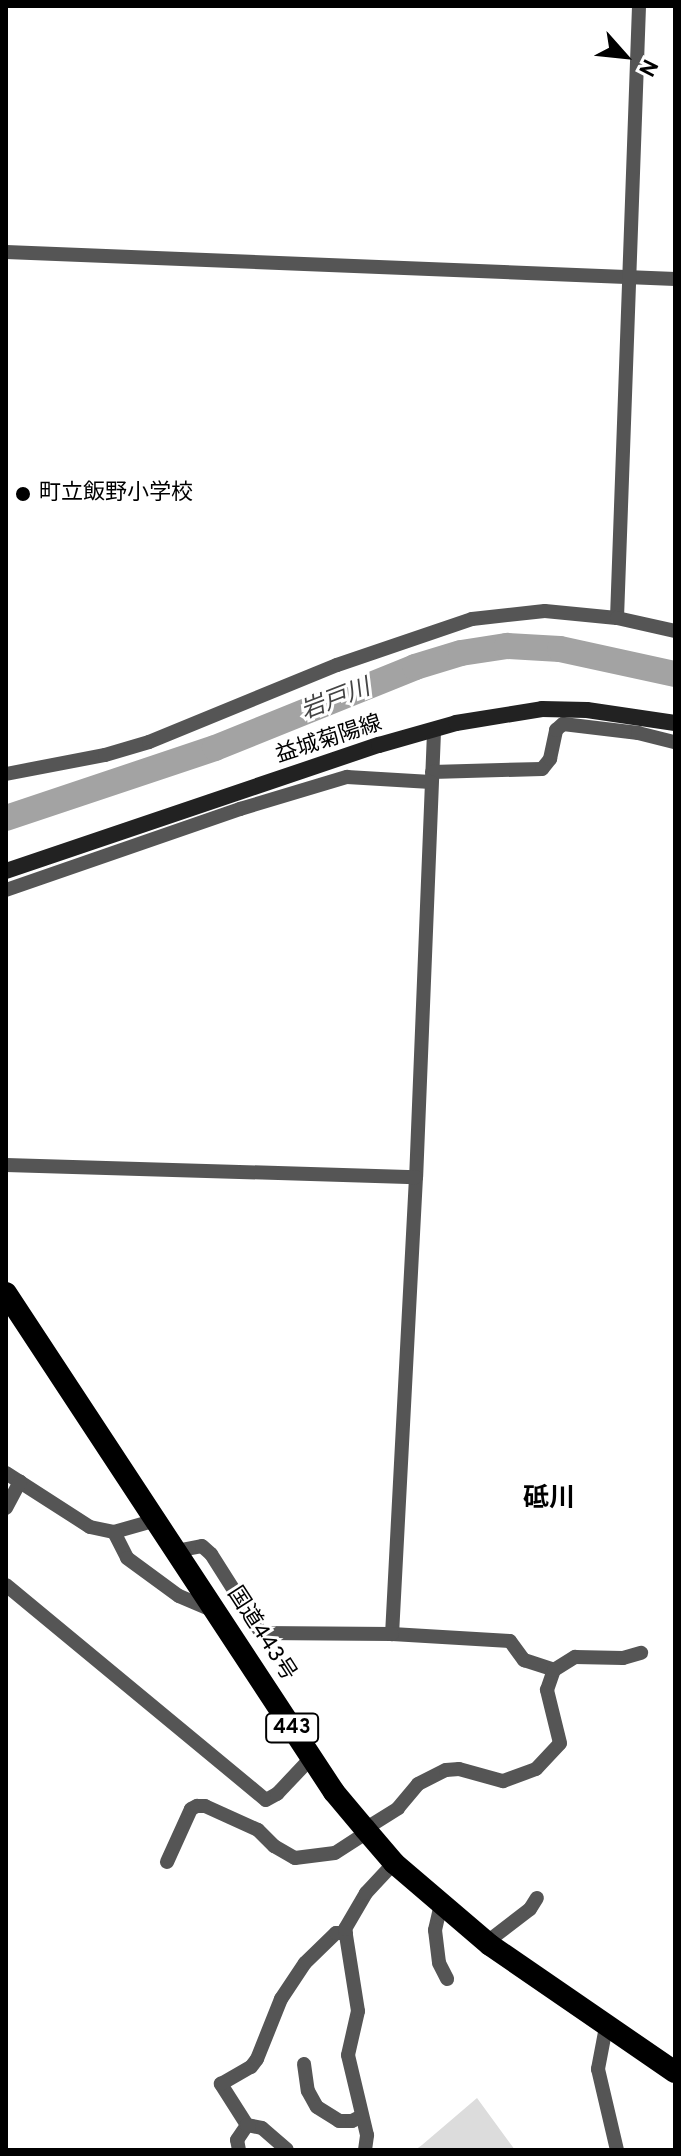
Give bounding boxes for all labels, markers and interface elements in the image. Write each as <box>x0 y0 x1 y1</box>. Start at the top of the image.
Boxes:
north arrow <box>585 16 665 96</box>
text: N <box>631 54 662 80</box>
place label: 町立飯野小学校 <box>39 481 193 507</box>
marker: 町立飯野小学校 <box>14 485 32 503</box>
water label: 岩戸川 <box>297 675 375 727</box>
street label: 益城菊陽線 <box>273 710 385 770</box>
district label: 砥川 <box>523 1484 575 1516</box>
street label: 国道443号 <box>221 1582 301 1686</box>
road number: 443 <box>264 1712 320 1744</box>

